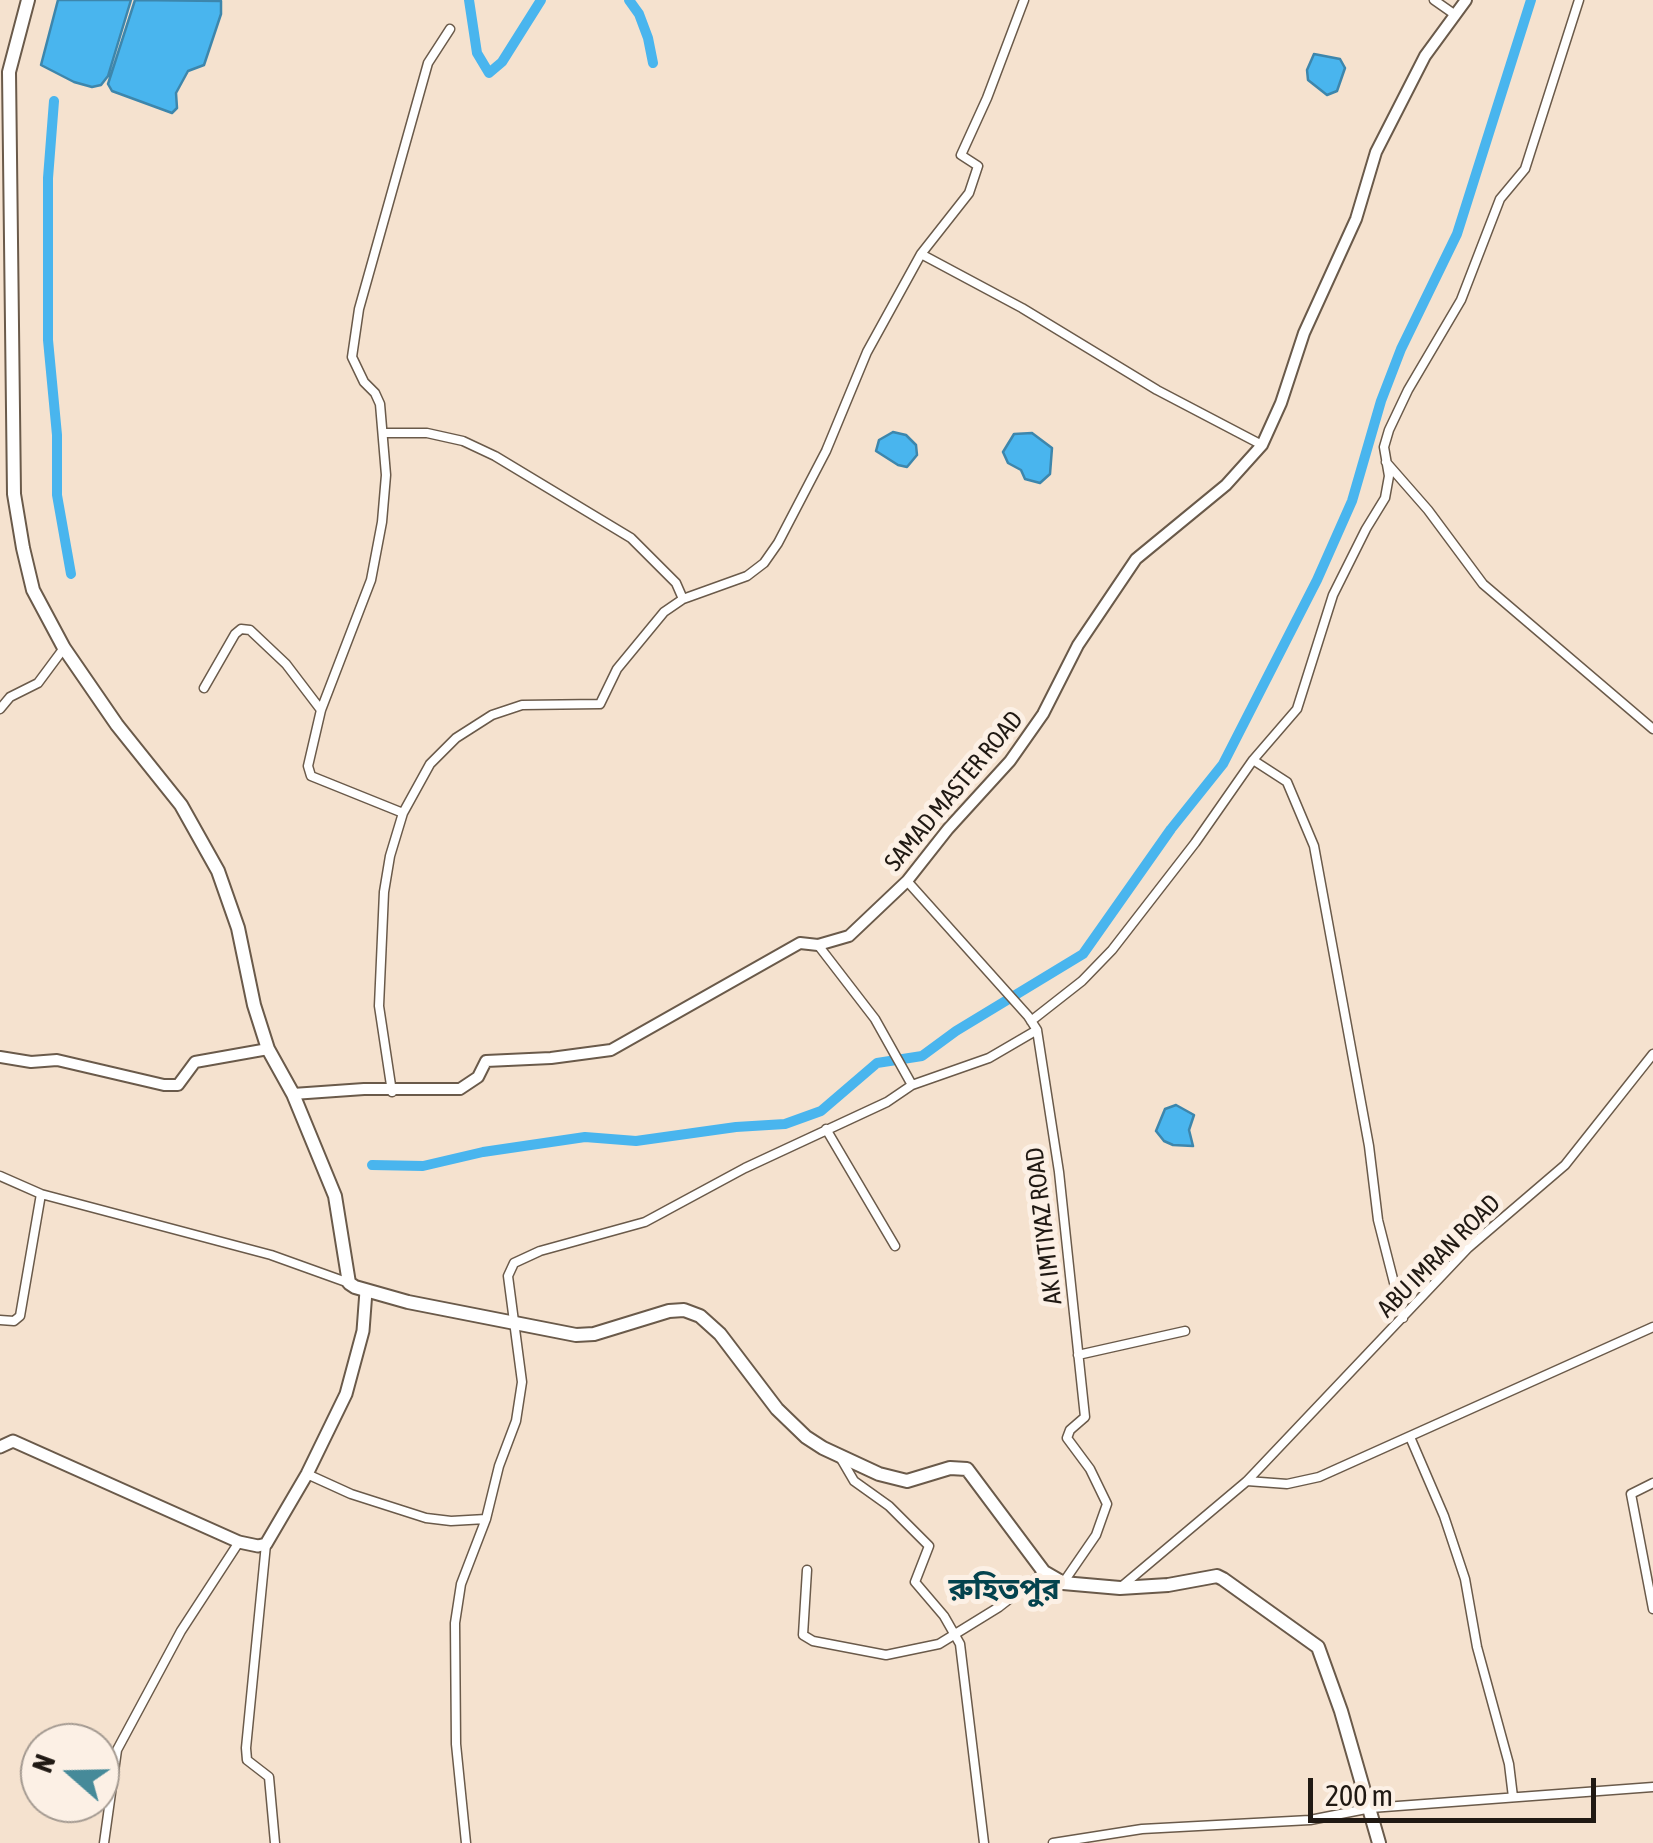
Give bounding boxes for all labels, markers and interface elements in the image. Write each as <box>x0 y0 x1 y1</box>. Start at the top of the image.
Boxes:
street label: SAMAD MASTER ROAD <box>878 705 1030 877</box>
street label: AK IMTIYAZ ROAD <box>1019 1146 1069 1306</box>
street label: ABU IMRAN ROAD <box>1371 1188 1507 1324</box>
district label: রুহিতপুর <box>949 1572 1059 1608</box>
north arrow <box>20 1723 120 1823</box>
text: N <box>26 1750 62 1777</box>
scale bar <box>1313 1758 1600 1820</box>
text: 200 m <box>1325 1778 1393 1812</box>

